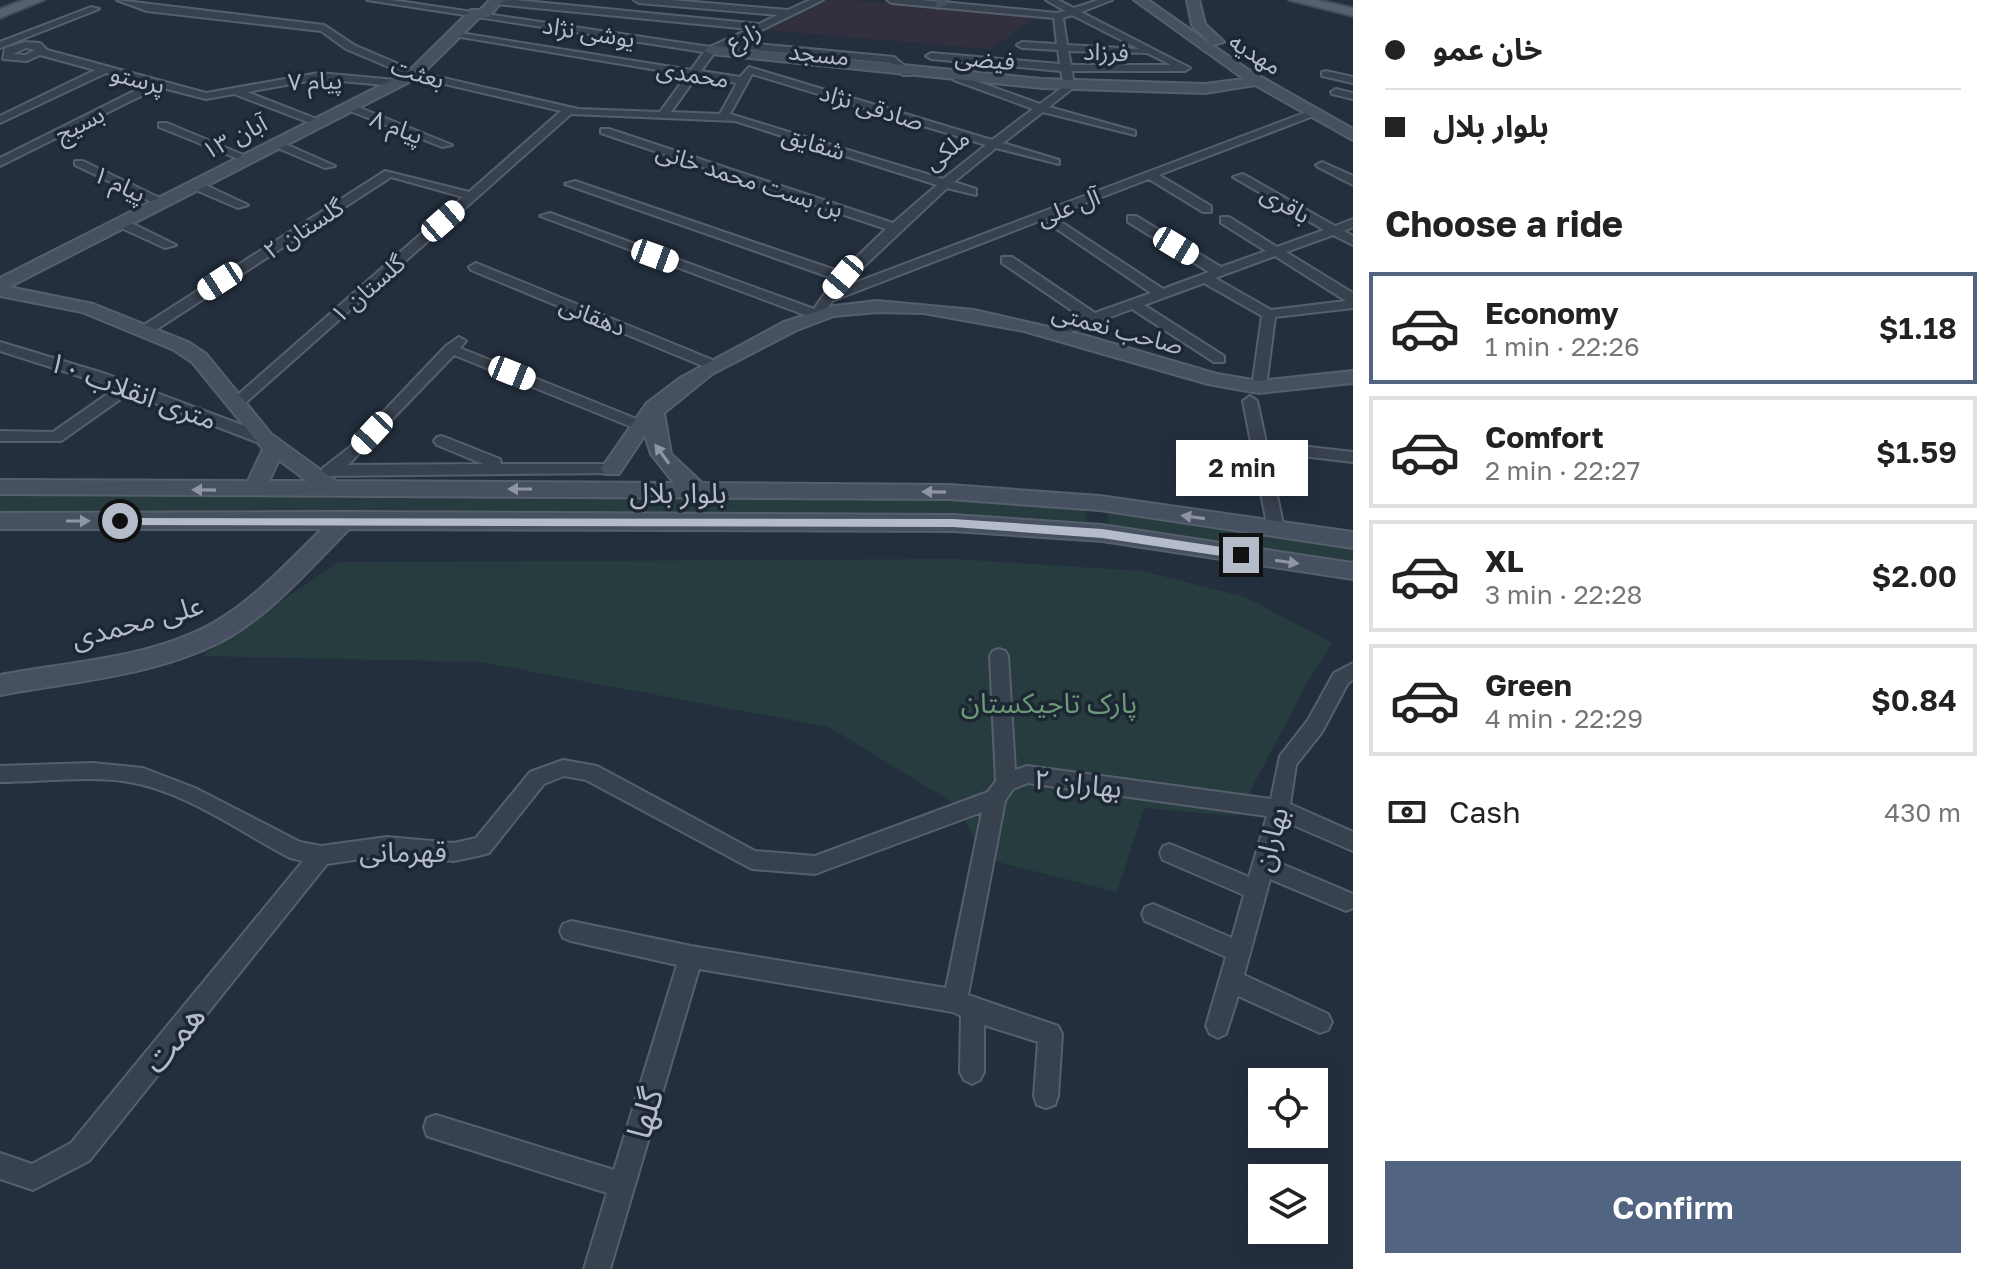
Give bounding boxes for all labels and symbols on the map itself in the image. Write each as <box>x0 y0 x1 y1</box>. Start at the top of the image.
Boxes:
street label: یوشی نژاد <box>540 9 637 54</box>
street label: زارع <box>721 14 767 59</box>
street label: مهدیه <box>1224 26 1288 80</box>
street label: مسجد <box>787 35 851 71</box>
street label: فرزاد <box>1083 36 1129 67</box>
street label: فیضی <box>954 41 1016 75</box>
street label: بعثت <box>388 50 448 94</box>
street label: محمدی <box>655 53 731 94</box>
street label: پرستو <box>107 57 168 101</box>
street label: پیام ۷ <box>287 65 343 100</box>
street label: صادقی نژاد <box>816 76 927 136</box>
street label: بسیج <box>50 98 110 151</box>
street label: پیام ۸ <box>365 103 428 154</box>
street label: ۱۳ آبان <box>197 107 273 165</box>
street label: شقایق <box>778 119 849 167</box>
street label: ملکی <box>918 122 974 176</box>
street label: بن بست محمد خانی <box>653 135 847 223</box>
street label: پیام ۱ <box>87 158 151 212</box>
street label: باقری <box>1256 177 1316 229</box>
street label: آل علی <box>1032 180 1105 232</box>
street label: گلستان ۲ <box>258 191 350 265</box>
car <box>417 196 469 246</box>
car <box>1149 223 1203 269</box>
car <box>628 237 682 275</box>
street label: گلستان ۱ <box>324 247 412 329</box>
car <box>818 251 868 303</box>
car <box>193 258 247 304</box>
street label: دهقانی <box>556 289 630 341</box>
street label: صاحب نعمتی <box>1049 297 1187 360</box>
street label: ۱۰ متری انقلاب <box>44 344 221 437</box>
car <box>485 353 539 393</box>
car <box>347 407 397 459</box>
callout: 2 min <box>1175 439 1307 495</box>
one-way arrow <box>654 444 670 464</box>
street label: بلوار بلال <box>630 476 726 510</box>
one-way arrow <box>507 483 532 496</box>
one-way arrow <box>191 484 216 496</box>
one-way arrow <box>921 486 946 498</box>
route start <box>102 503 138 539</box>
one-way arrow <box>1180 510 1205 523</box>
one-way arrow <box>66 515 91 527</box>
route end <box>1223 537 1259 573</box>
one-way arrow <box>1275 556 1300 569</box>
street label: علی محمدی <box>68 588 207 655</box>
park label: پارک تاجیکستان <box>961 686 1137 721</box>
street label: بهاران ۲ <box>1032 762 1124 805</box>
street label: بهاران <box>1246 803 1295 875</box>
street label: قهرمانی <box>359 835 447 869</box>
street label: همت <box>133 996 213 1080</box>
street label: گلها <box>617 1082 671 1143</box>

